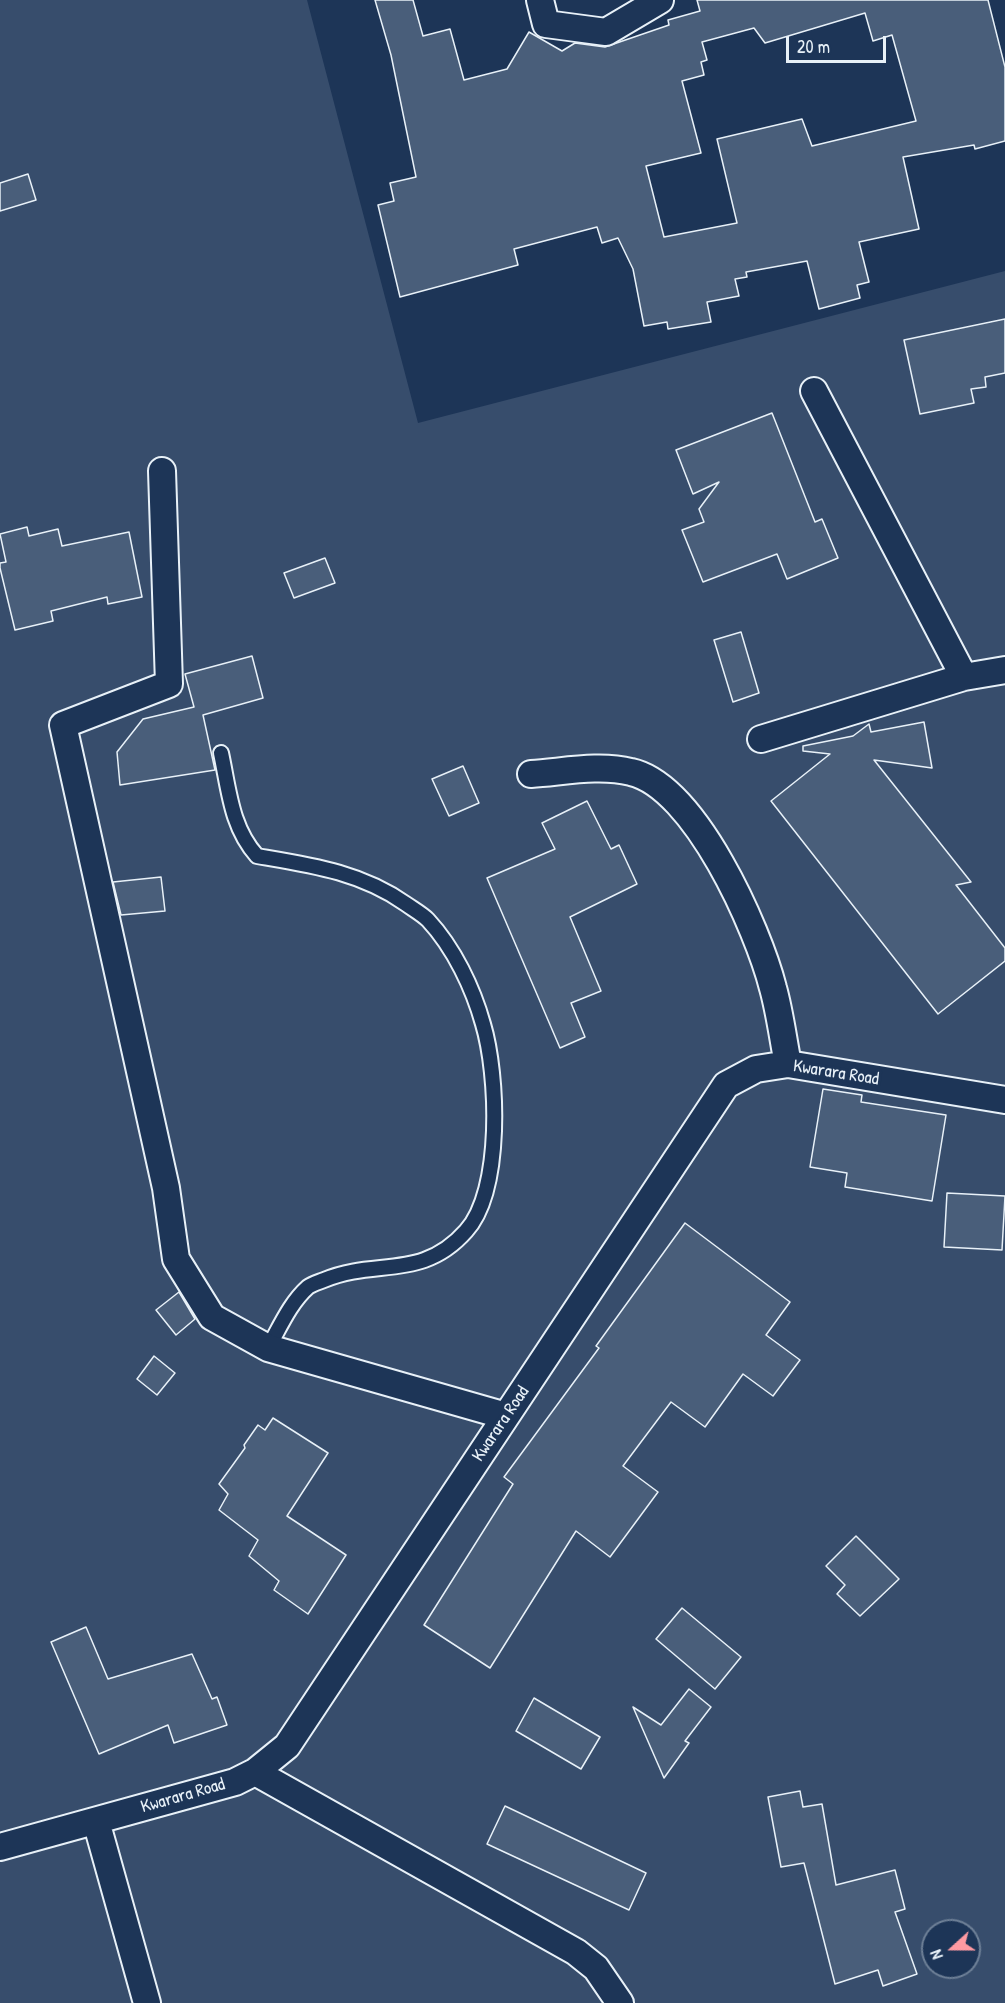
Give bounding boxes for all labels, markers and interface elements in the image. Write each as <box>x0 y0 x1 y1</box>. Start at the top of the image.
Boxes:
scale bar <box>789 24 890 62</box>
text: 20 m <box>797 34 830 59</box>
street label: Kwarara Road <box>792 1056 880 1090</box>
street label: Kwarara Road <box>468 1382 534 1466</box>
street label: Kwarara Road <box>138 1774 228 1818</box>
north arrow <box>921 1919 981 1979</box>
text: N <box>924 1947 948 1963</box>

